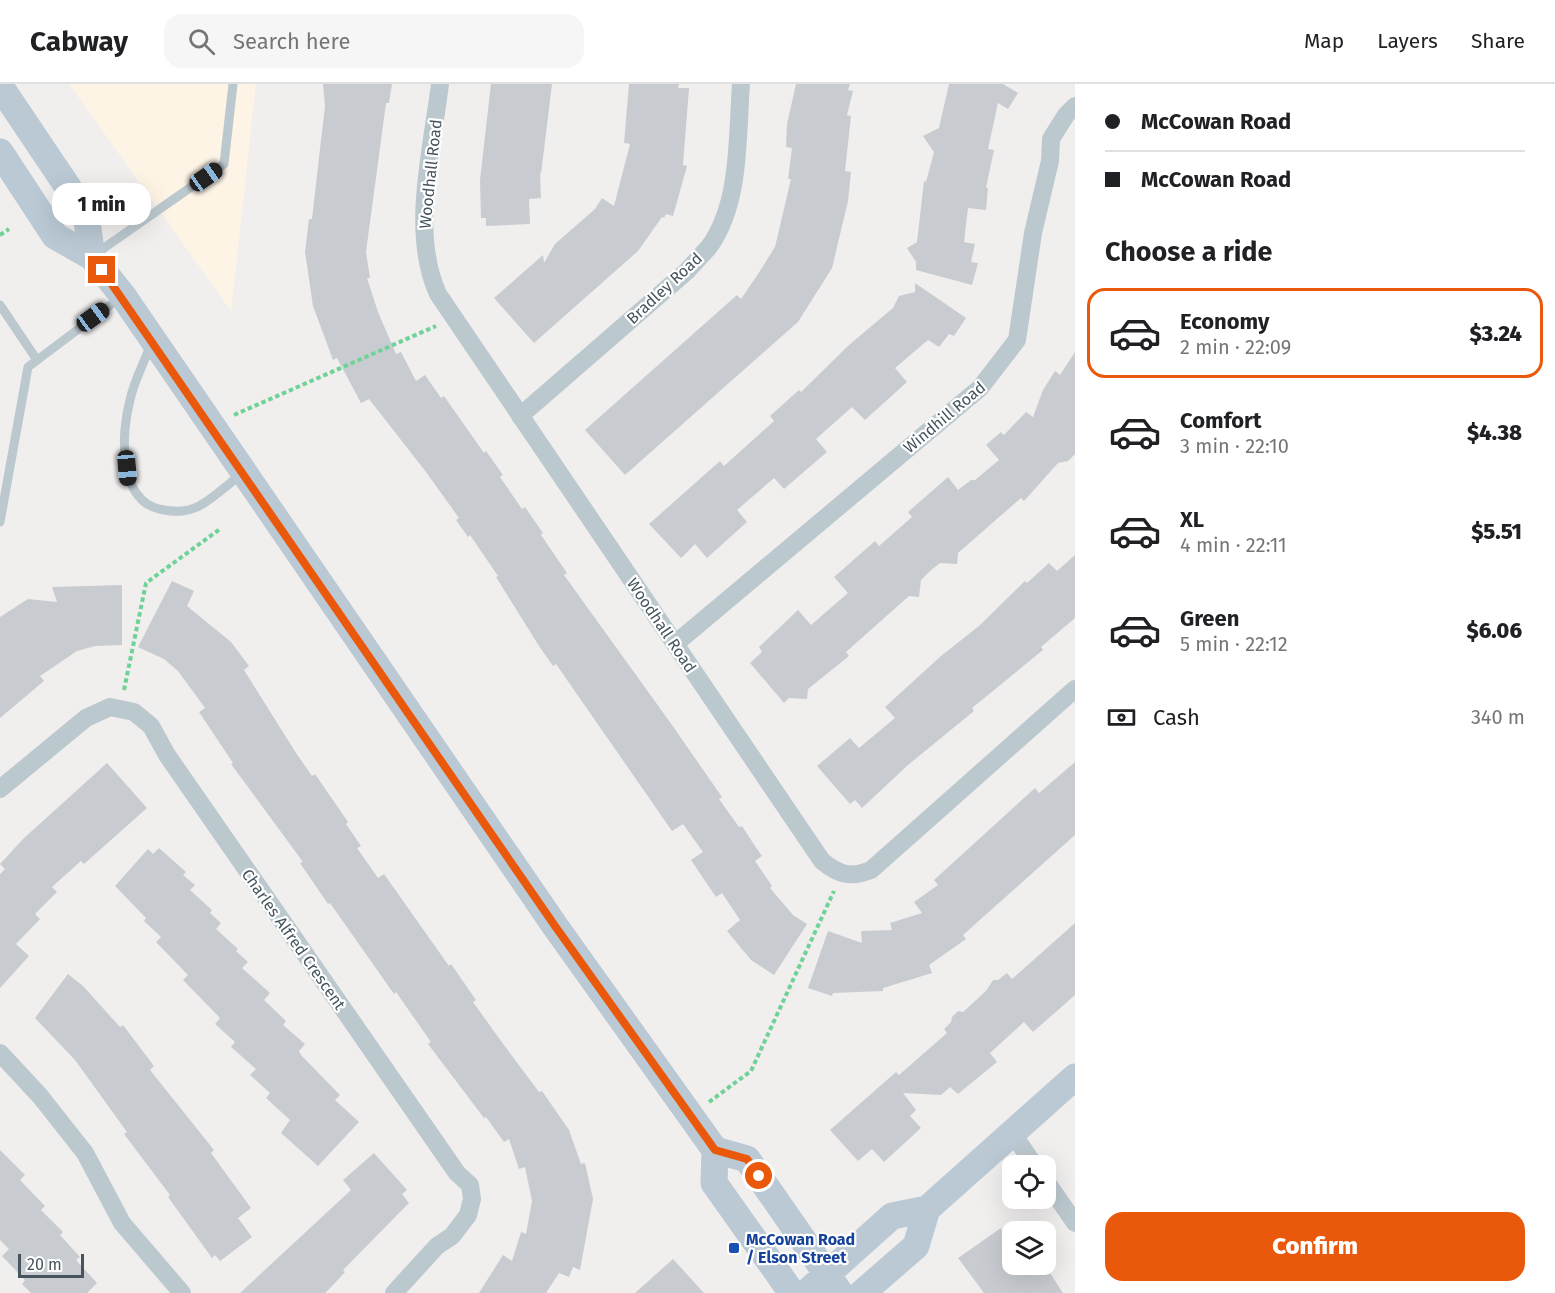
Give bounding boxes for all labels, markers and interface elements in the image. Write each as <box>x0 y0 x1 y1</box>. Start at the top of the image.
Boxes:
search box <box>164 14 584 68</box>
text: Cabway <box>30 25 128 58</box>
icon: search <box>185 25 218 58</box>
text: Search here <box>233 28 350 55</box>
text: Map <box>1304 28 1344 54</box>
text: Layers <box>1377 28 1438 54</box>
text: Share <box>1471 28 1525 54</box>
text: McCowan Road <box>1141 108 1291 135</box>
street label: Woodhall Road <box>415 118 446 230</box>
car <box>186 159 226 195</box>
text: McCowan Road <box>1141 166 1291 193</box>
callout: 1 min <box>52 183 152 225</box>
text: 1 min <box>78 192 125 216</box>
text: Choose a ride <box>1105 236 1272 268</box>
street label: Bradley Road <box>623 249 706 328</box>
route end <box>88 256 115 283</box>
car <box>73 299 113 335</box>
icon: car <box>1108 306 1162 360</box>
text: Economy <box>1180 308 1269 335</box>
text: $3.24 <box>1469 320 1522 347</box>
text: 2 min · 22:09 <box>1180 335 1291 359</box>
street label: Windhill Road <box>899 378 989 457</box>
icon: car <box>1108 405 1162 459</box>
text: Comfort <box>1180 407 1261 434</box>
text: $4.38 <box>1467 419 1522 446</box>
text: 3 min · 22:10 <box>1180 434 1289 458</box>
car <box>116 449 138 487</box>
icon: car <box>1108 504 1162 558</box>
text: XL <box>1180 506 1204 533</box>
text: $5.51 <box>1471 518 1522 545</box>
text: 4 min · 22:11 <box>1180 533 1287 557</box>
street label: Woodhall Road <box>623 574 700 676</box>
icon: car <box>1108 603 1162 657</box>
text: Green <box>1180 605 1239 632</box>
text: $6.06 <box>1467 617 1522 644</box>
text: 5 min · 22:12 <box>1180 632 1288 656</box>
icon: cash <box>1105 701 1138 734</box>
text: Cash <box>1153 704 1200 731</box>
text: 340 m <box>1471 705 1525 729</box>
street label: Charles Alfred Crescent <box>238 865 349 1013</box>
map controls <box>1002 1155 1056 1275</box>
button: locate <box>1002 1155 1056 1209</box>
route start <box>745 1162 772 1189</box>
button: Confirm <box>1105 1212 1525 1281</box>
button: layers <box>1002 1221 1056 1275</box>
place label: McCowan Road / Elson Street <box>746 1230 855 1267</box>
marker: McCowan Road / Elson Street <box>727 1241 741 1255</box>
scale bar <box>18 1251 84 1278</box>
text: 20 m <box>27 1255 62 1274</box>

